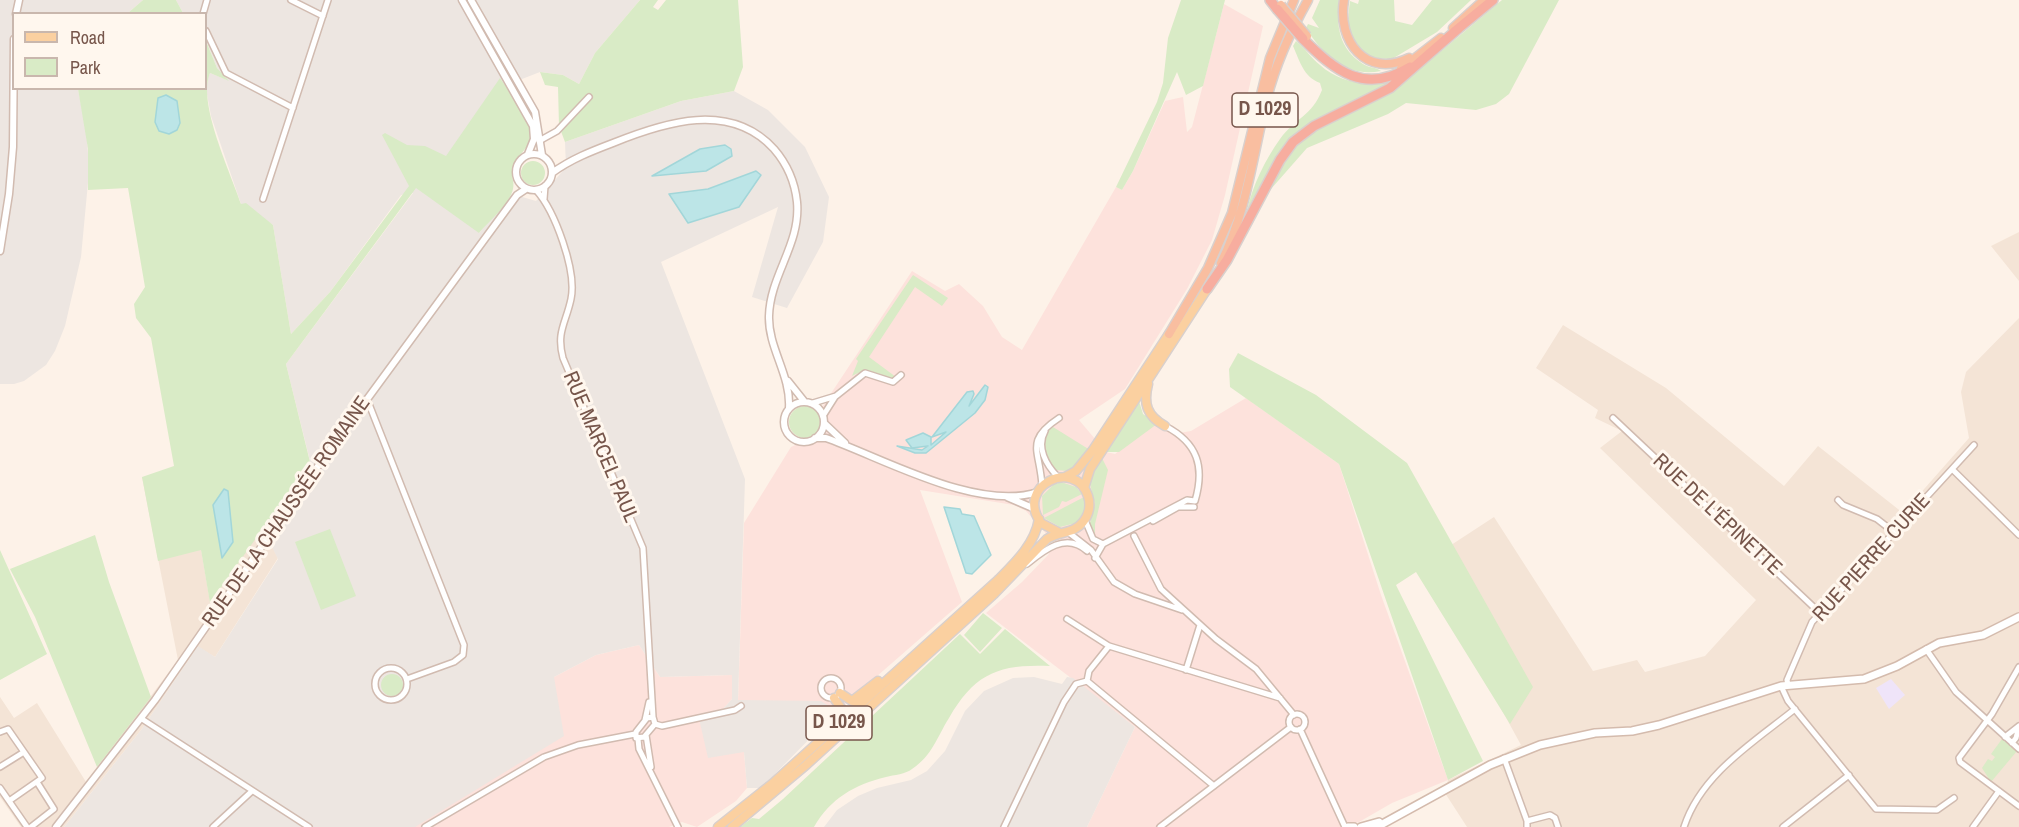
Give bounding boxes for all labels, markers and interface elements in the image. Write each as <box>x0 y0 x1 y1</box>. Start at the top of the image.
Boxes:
legend <box>12 12 207 90</box>
text: Road <box>70 25 105 50</box>
text: Park <box>70 55 100 80</box>
road number: D 1029 <box>1232 93 1298 127</box>
street label: RUE MARCEL PAUL <box>557 368 643 526</box>
street label: RUE DE LA CHAUSSÉE ROMAINE <box>198 392 376 632</box>
street label: RUE DE L'ÉPINETTE <box>1647 449 1787 581</box>
street label: RUE PIERRE CURIE <box>1808 489 1936 627</box>
road number: D 1029 <box>806 706 872 740</box>

